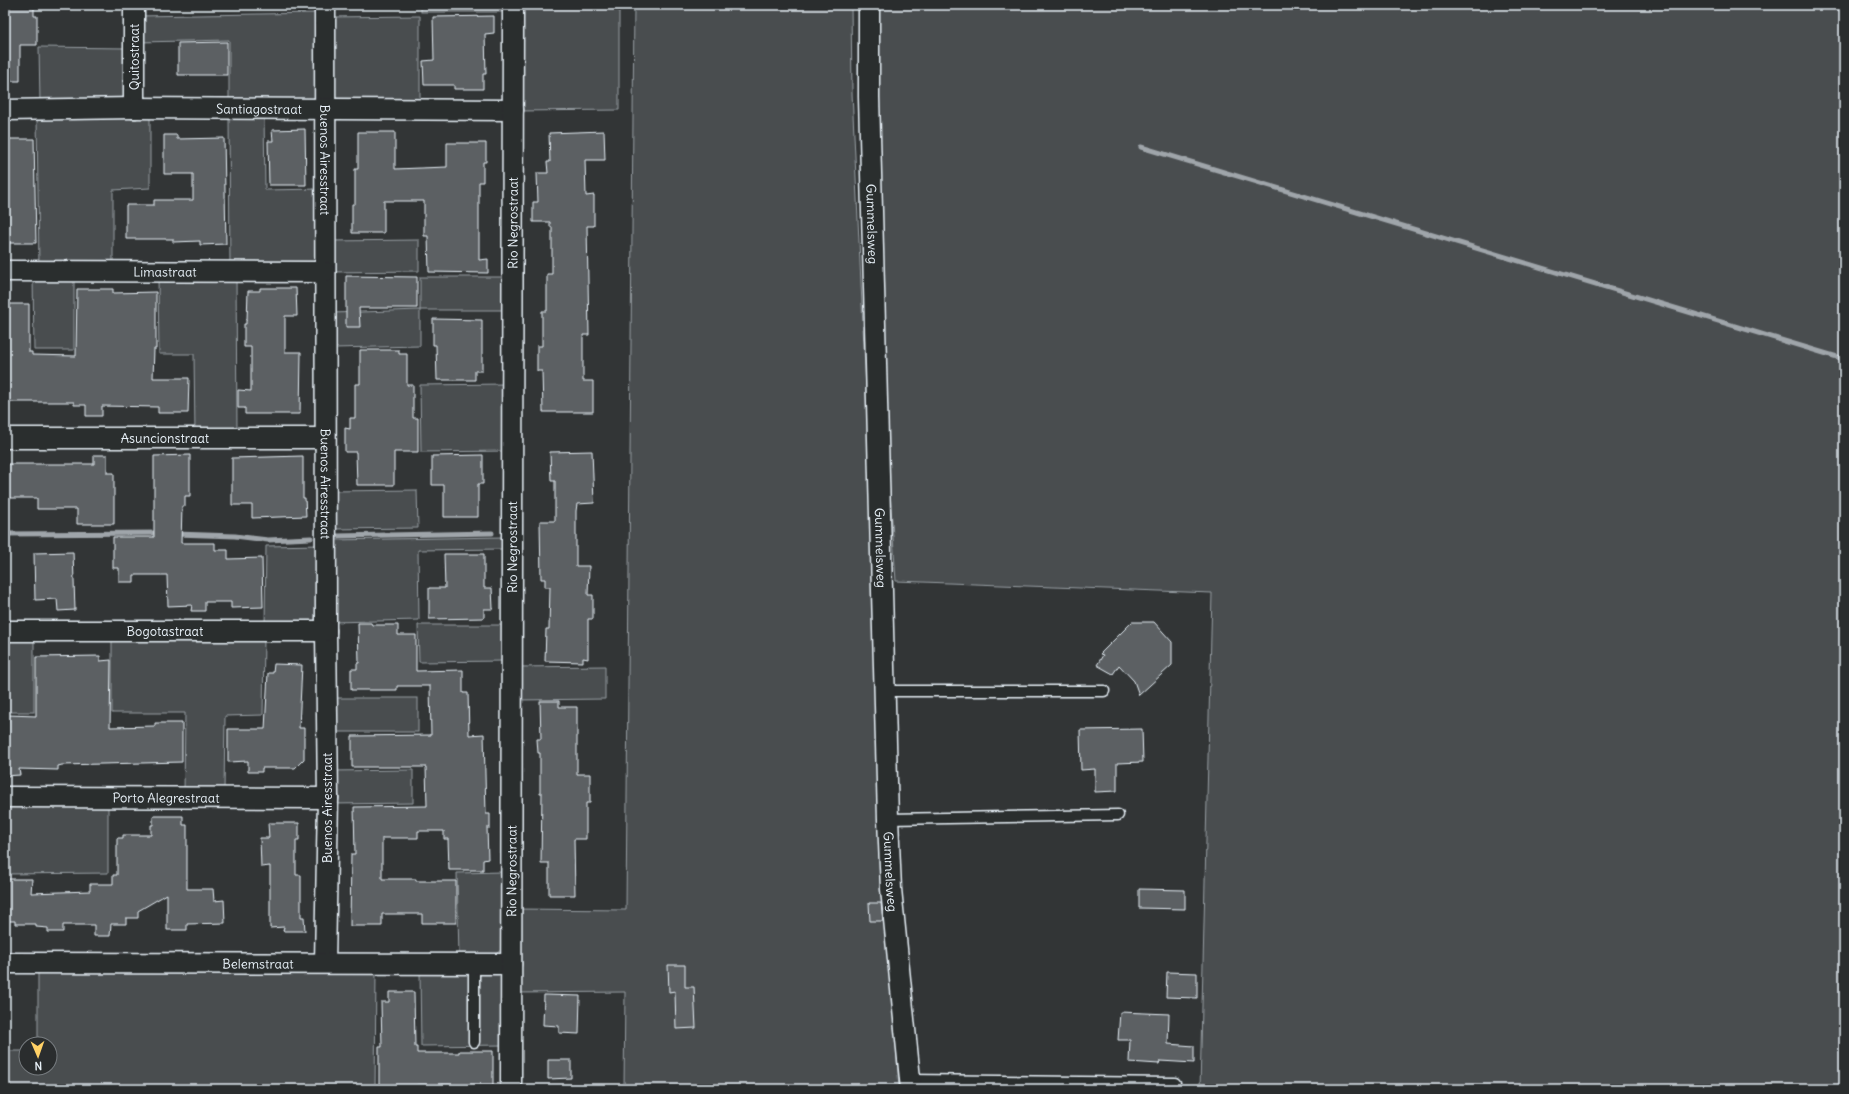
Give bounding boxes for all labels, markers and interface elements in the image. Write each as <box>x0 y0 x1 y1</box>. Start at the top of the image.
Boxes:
street label: Quitostraat <box>126 23 143 90</box>
street label: Santiagostraat <box>216 100 303 118</box>
street label: Buenos Airesstraat <box>316 105 333 216</box>
street label: Rio Negrostraat <box>505 176 522 269</box>
street label: Gummelsweg <box>862 184 881 264</box>
street label: Limastraat <box>133 263 197 281</box>
street label: Buenos Airesstraat <box>317 429 334 540</box>
street label: Asuncionstraat <box>121 430 210 447</box>
street label: Rio Negrostraat <box>504 500 521 593</box>
street label: Gummelsweg <box>871 508 890 588</box>
street label: Bogotastraat <box>127 623 204 640</box>
street label: Buenos Airesstraat <box>319 752 336 863</box>
street label: Porto Alegrestraat <box>112 789 220 807</box>
street label: Rio Negrostraat <box>503 824 520 917</box>
street label: Gummelsweg <box>880 831 901 913</box>
street label: Belemstraat <box>222 955 294 973</box>
north arrow <box>18 1036 58 1076</box>
text: N <box>34 1059 42 1073</box>

